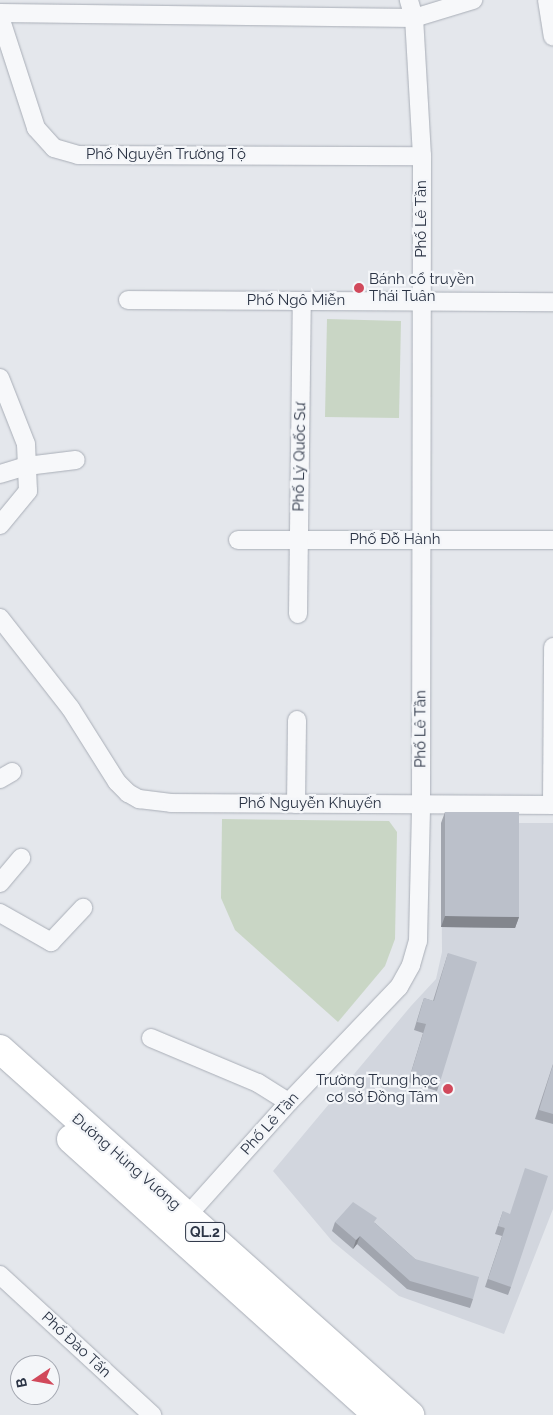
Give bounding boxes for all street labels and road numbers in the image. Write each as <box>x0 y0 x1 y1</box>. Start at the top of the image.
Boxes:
street label: Phố Nguyễn Trường Tộ <box>86 146 246 164</box>
street label: Phố Lê Tần <box>413 180 431 258</box>
street label: Phố Ngô Miễn <box>247 292 345 310</box>
street label: Phố Lý Quốc Sư <box>290 402 310 512</box>
street label: Phố Đỗ Hành <box>349 531 441 549</box>
street label: Phố Lê Tần <box>412 690 430 768</box>
street label: Phố Nguyễn Khuyến <box>239 795 381 813</box>
street label: Phố Lê Tần <box>237 1089 303 1159</box>
street label: Đường Hùng Vương <box>68 1110 184 1214</box>
road number: QL.2 <box>185 1220 225 1244</box>
street label: Phố Đào Tấn <box>37 1308 115 1382</box>

